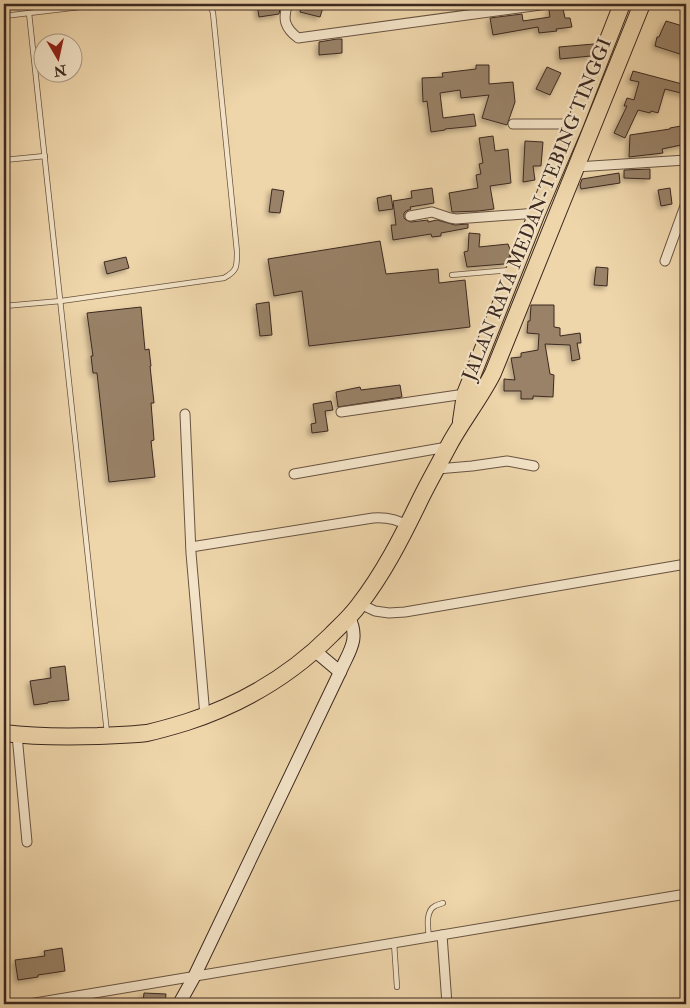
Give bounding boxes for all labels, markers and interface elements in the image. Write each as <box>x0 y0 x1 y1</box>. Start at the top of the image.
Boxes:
north arrow <box>32 32 82 82</box>
street label: JALAN RAYA MEDAN-TEBING TINGGI <box>457 34 617 385</box>
text: N <box>52 61 68 80</box>

